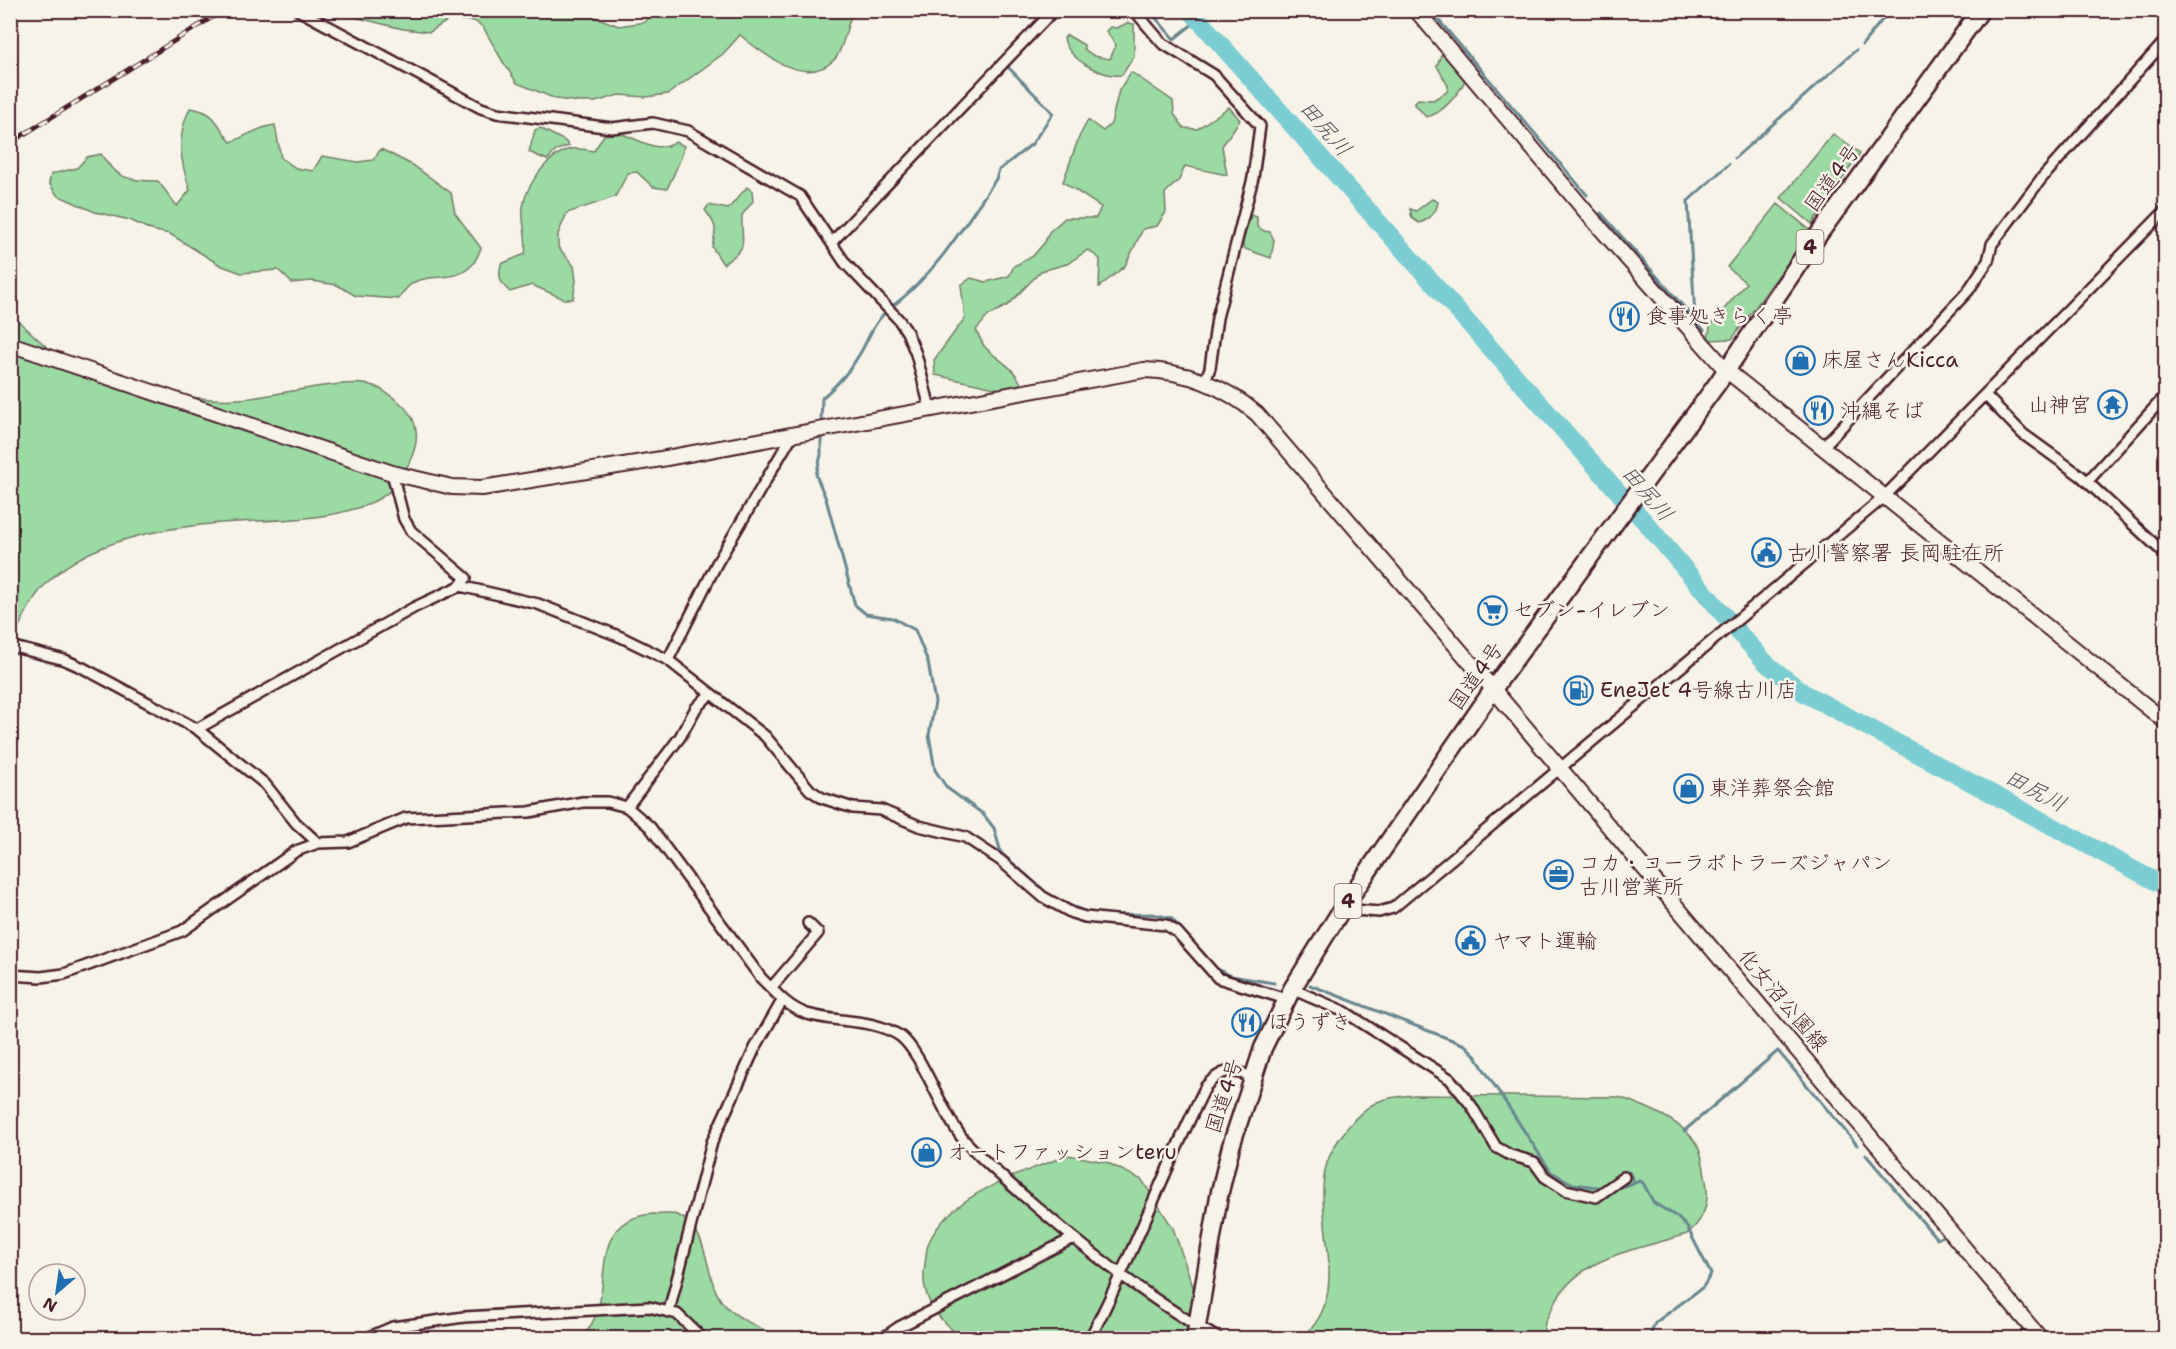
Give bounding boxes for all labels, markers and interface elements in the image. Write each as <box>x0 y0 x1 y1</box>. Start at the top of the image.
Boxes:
water label: 田尻川 <box>1293 94 1358 163</box>
street label: 国道4号 <box>1798 138 1866 218</box>
road number: 4 <box>1796 230 1824 264</box>
restaurant icon: 食事処きらく亭 <box>1609 300 1641 332</box>
place label: 食事処きらく亭 <box>1646 302 1793 330</box>
shop icon: 床屋さんKicca <box>1785 344 1817 376</box>
place label: 床屋さんKicca <box>1822 346 1958 374</box>
temple icon: 山神宮 <box>2096 389 2128 421</box>
place label: 山神宮 <box>2028 391 2091 419</box>
restaurant icon: 沖縄そば <box>1803 395 1835 427</box>
place label: 沖縄そば <box>1840 397 1924 425</box>
water label: 田尻川 <box>1615 459 1680 528</box>
public building icon: 古川警察署 長岡駐在所 <box>1750 537 1782 569</box>
place label: 古川警察署 長岡駐在所 <box>1787 539 2004 567</box>
supermarket icon: セブン-イレブン <box>1476 594 1508 626</box>
place label: セブン-イレブン <box>1513 596 1670 624</box>
street label: 国道4号 <box>1442 636 1510 716</box>
fuel station icon: EneJet 4号線古川店 <box>1563 674 1595 706</box>
place label: EneJet 4号線古川店 <box>1600 676 1797 704</box>
water label: 田尻川 <box>2000 762 2072 819</box>
shop icon: 東洋葬祭会館 <box>1672 772 1704 804</box>
place label: 東洋葬祭会館 <box>1709 774 1835 802</box>
place label: コカ・コーラボトラーズジャパン 古川営業所 <box>1579 849 1892 901</box>
office icon: コカ・コーラボトラーズジャパン 古川営業所 <box>1542 859 1574 891</box>
road number: 4 <box>1334 884 1362 918</box>
public building icon: ヤマト運輸 <box>1455 925 1487 957</box>
place label: ヤマト運輸 <box>1492 927 1597 955</box>
street label: 化女沼公園線 <box>1732 943 1834 1057</box>
restaurant icon: ほうずき <box>1231 1006 1263 1038</box>
place label: ほうずき <box>1268 1008 1352 1036</box>
street label: 国道4号 <box>1199 1055 1249 1137</box>
shop icon: オートファッションteru <box>910 1136 942 1168</box>
place label: オートファッションteru <box>947 1138 1177 1166</box>
north arrow <box>27 1262 87 1322</box>
text: N <box>39 1292 61 1317</box>

